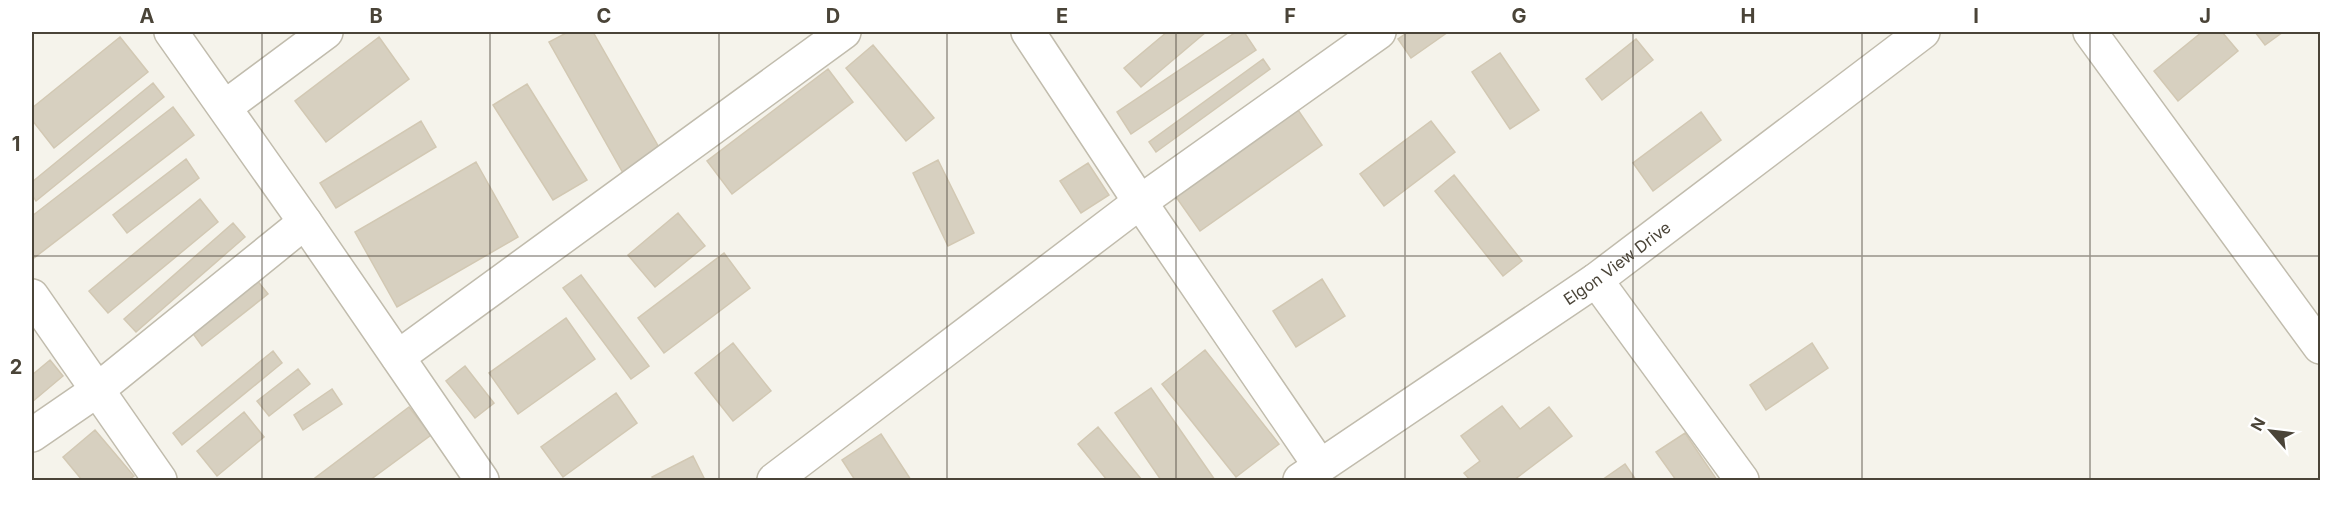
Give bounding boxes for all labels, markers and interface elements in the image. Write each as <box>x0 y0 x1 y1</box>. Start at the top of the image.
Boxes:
text: A <box>140 4 155 28</box>
text: B <box>369 4 383 28</box>
text: C <box>597 4 611 28</box>
text: D <box>826 4 840 28</box>
text: E <box>1056 4 1068 28</box>
text: F <box>1284 4 1296 28</box>
text: G <box>1511 4 1527 28</box>
text: H <box>1741 4 1755 28</box>
text: I <box>1973 4 1979 28</box>
text: J <box>2199 4 2211 28</box>
text: 1 <box>12 132 20 156</box>
street label: Elgon View Drive <box>1559 217 1674 309</box>
text: 2 <box>10 355 22 379</box>
north arrow <box>2241 401 2301 461</box>
text: N <box>2246 414 2269 434</box>

